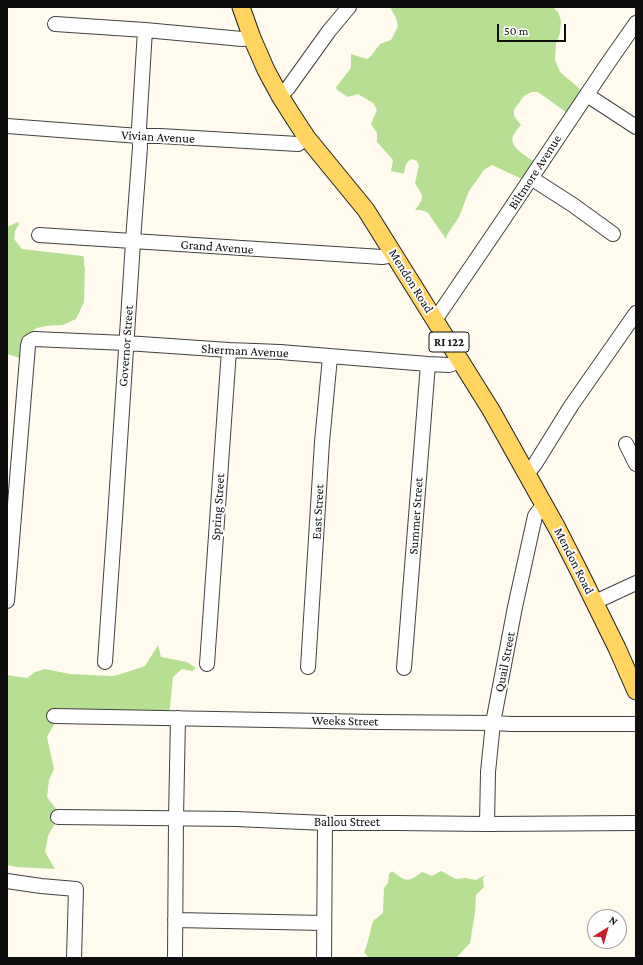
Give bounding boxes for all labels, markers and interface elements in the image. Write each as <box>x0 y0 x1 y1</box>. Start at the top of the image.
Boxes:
scale bar <box>499 16 568 42</box>
text: 50 m <box>504 24 528 38</box>
street label: Vivian Avenue <box>121 127 195 147</box>
street label: Biltmore Avenue <box>505 132 565 212</box>
street label: Grand Avenue <box>180 237 254 257</box>
street label: Mendon Road <box>385 246 437 316</box>
street label: Governor Street <box>115 305 137 387</box>
road number: RI 122 <box>429 332 469 352</box>
street label: Sherman Avenue <box>201 341 289 361</box>
street label: Spring Street <box>208 473 228 541</box>
street label: Summer Street <box>406 477 426 555</box>
street label: East Street <box>309 484 327 540</box>
street label: Mendon Road <box>551 525 597 597</box>
street label: Quail Street <box>491 630 519 694</box>
street label: Weeks Street <box>311 713 379 729</box>
street label: Ballou Street <box>314 814 380 830</box>
north arrow <box>587 909 627 949</box>
text: N <box>607 913 620 927</box>

